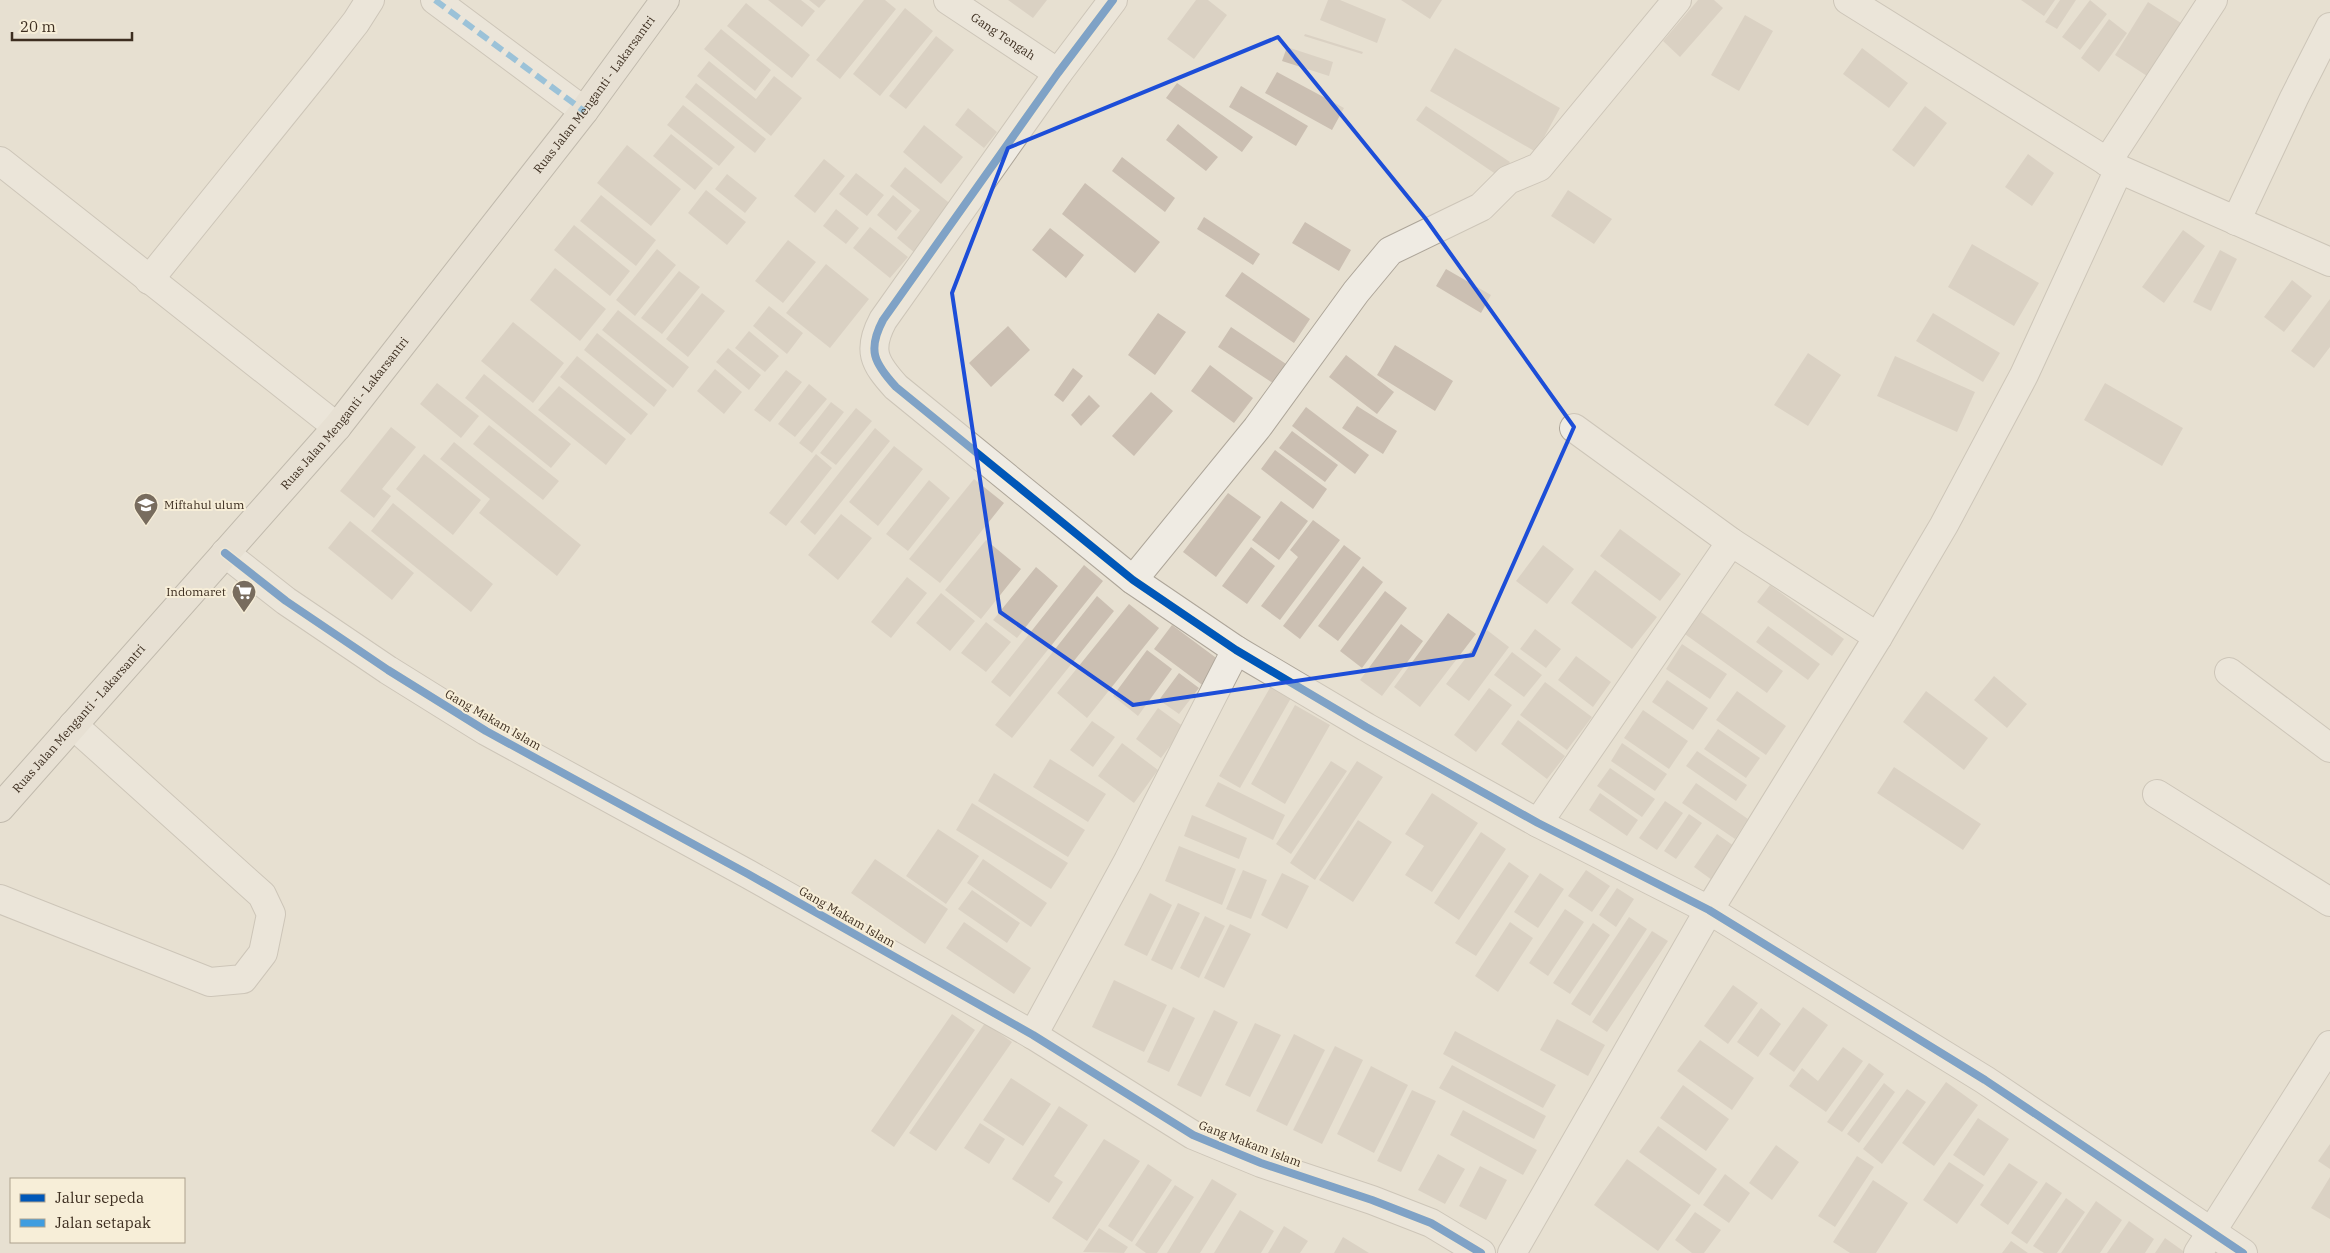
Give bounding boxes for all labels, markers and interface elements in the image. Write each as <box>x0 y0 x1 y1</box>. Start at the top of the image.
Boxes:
street label: Gang Tengah <box>968 9 1039 63</box>
scale bar <box>12 10 132 42</box>
street label: Ruas Jalan Menganti - Lakarsantri <box>530 13 658 176</box>
text: 20 m <box>20 17 56 36</box>
street label: Ruas Jalan Menganti - Lakarsantri <box>277 334 412 492</box>
school or university icon: Miftahul ulum <box>133 492 159 526</box>
place label: Miftahul ulum <box>164 497 245 512</box>
supermarket icon: Indomaret <box>231 579 257 613</box>
place label: Indomaret <box>166 584 226 599</box>
street label: Ruas Jalan Menganti - Lakarsantri <box>9 641 148 796</box>
street label: Gang Makam Islam <box>442 686 545 754</box>
street label: Gang Makam Islam <box>796 883 899 951</box>
street label: Gang Makam Islam <box>1197 1117 1304 1170</box>
legend <box>10 1178 185 1243</box>
text: Jalur sepeda <box>55 1188 144 1207</box>
text: Jalan setapak <box>55 1213 151 1232</box>

